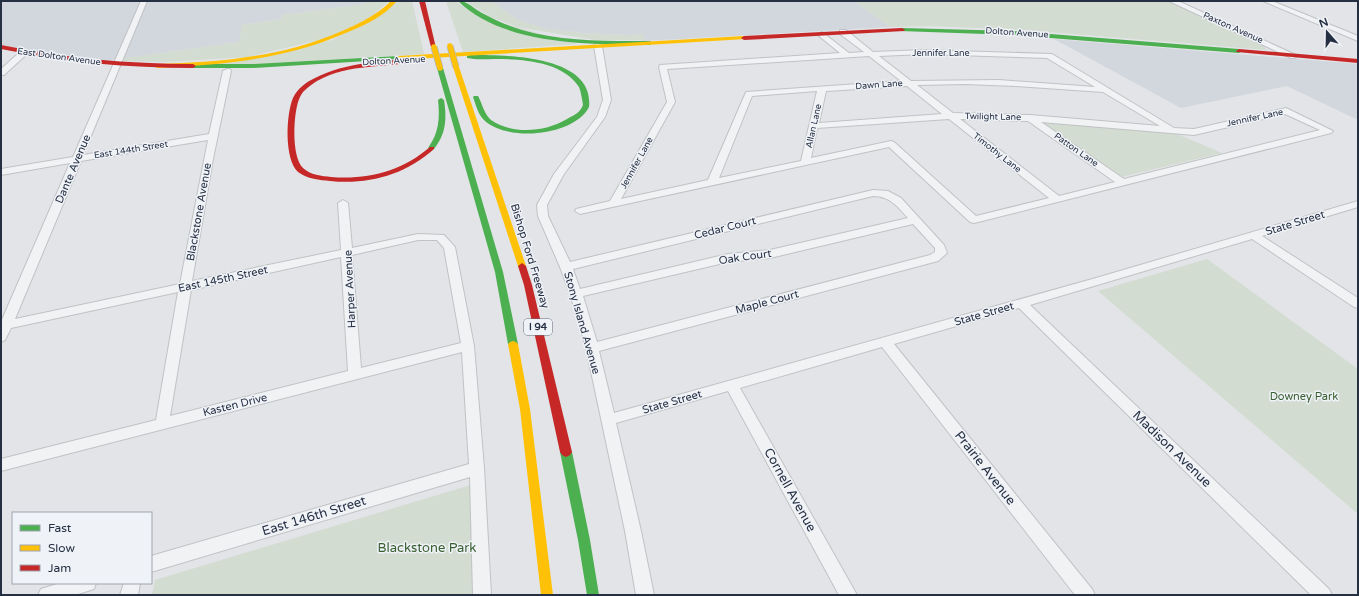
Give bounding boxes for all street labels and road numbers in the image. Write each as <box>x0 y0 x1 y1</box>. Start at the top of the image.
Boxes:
street label: Paxton Avenue <box>1201 10 1265 46</box>
street label: Dolton Avenue <box>985 25 1049 41</box>
street label: East Dolton Avenue <box>17 46 101 68</box>
street label: Jennifer Lane <box>912 48 970 59</box>
street label: Dolton Avenue <box>362 54 426 68</box>
street label: Dawn Lane <box>855 78 903 92</box>
street label: Allan Lane <box>804 103 824 149</box>
street label: Jennifer Lane <box>1226 107 1284 129</box>
street label: Twilight Lane <box>965 111 1021 123</box>
street label: Timothy Lane <box>971 131 1023 175</box>
street label: Patton Lane <box>1052 131 1100 169</box>
street label: Dante Avenue <box>53 133 93 205</box>
street label: Jennifer Lane <box>618 135 656 191</box>
street label: East 144th Street <box>93 139 169 161</box>
street label: Blackstone Avenue <box>184 162 214 262</box>
street label: Bishop Ford Freeway <box>508 202 552 310</box>
street label: State Street <box>1264 208 1326 238</box>
street label: Cedar Court <box>693 214 757 242</box>
street label: Oak Court <box>718 247 772 267</box>
street label: Harper Avenue <box>341 250 359 328</box>
street label: East 145th Street <box>177 263 269 295</box>
street label: Stony Island Avenue <box>561 270 603 376</box>
street label: Maple Court <box>734 287 800 317</box>
street label: State Street <box>953 299 1015 329</box>
road number: I 94 <box>524 319 552 335</box>
street label: State Street <box>641 387 703 417</box>
street label: Kasten Drive <box>202 391 268 419</box>
street label: Madison Avenue <box>1129 407 1215 491</box>
street label: Prairie Avenue <box>951 428 1019 508</box>
street label: Cornell Avenue <box>760 445 820 535</box>
street label: East 146th Street <box>260 493 368 539</box>

